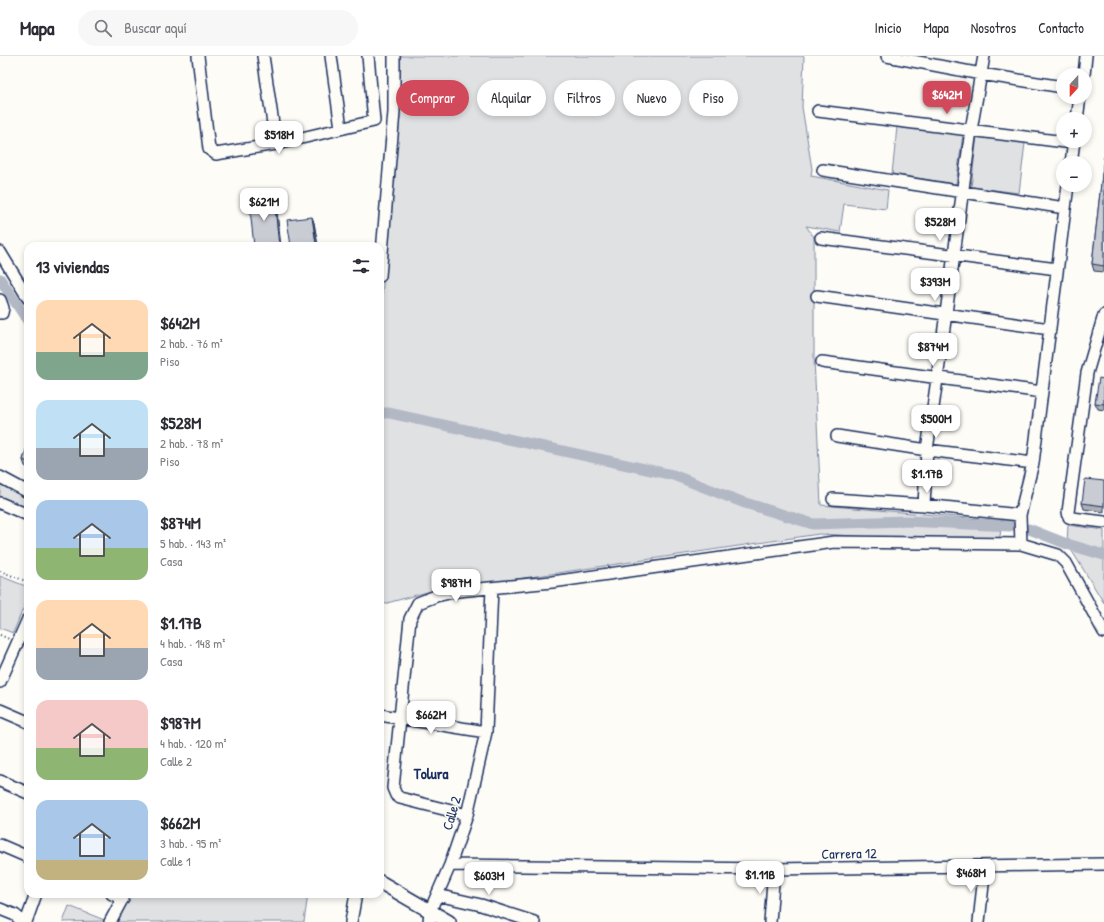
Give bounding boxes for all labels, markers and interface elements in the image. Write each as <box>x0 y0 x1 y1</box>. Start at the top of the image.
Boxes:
search box <box>78 10 358 46</box>
text: Mapa <box>20 15 54 41</box>
icon: search <box>92 17 114 39</box>
text: Buscar aquí <box>124 17 187 38</box>
text: Inicio <box>875 18 901 37</box>
text: Mapa <box>923 18 949 37</box>
text: Nosotros <box>971 18 1016 37</box>
text: Contacto <box>1038 18 1084 37</box>
north arrow <box>1056 68 1092 104</box>
map controls <box>1056 68 1092 192</box>
chip: Comprar <box>396 80 469 116</box>
chip: Alquilar <box>477 80 546 116</box>
chip: Filtros <box>554 80 615 116</box>
chip: Nuevo <box>623 80 681 116</box>
chip: Piso <box>689 80 738 116</box>
pin: $642M <box>919 81 975 115</box>
text: $642M <box>932 85 962 103</box>
button: + <box>1056 112 1092 148</box>
pin: $518M <box>251 121 307 155</box>
text: $518M <box>264 125 294 143</box>
button: − <box>1056 156 1092 192</box>
pin: $621M <box>236 188 292 222</box>
text: $621M <box>249 192 279 210</box>
pin: $528M <box>912 208 968 242</box>
text: $528M <box>924 212 956 230</box>
text: 13 viviendas <box>36 255 109 278</box>
icon: filters <box>350 255 372 277</box>
pin: $393M <box>907 268 963 302</box>
text: $393M <box>920 272 950 290</box>
text: $642M <box>160 311 200 334</box>
icon: home <box>68 316 116 364</box>
pin: $874M <box>905 333 961 367</box>
text: 2 hab. · 76 m² <box>160 334 223 352</box>
text: $874M <box>917 337 949 355</box>
text: Piso <box>160 352 179 370</box>
pin: $500M <box>908 405 964 439</box>
text: $500M <box>920 409 952 427</box>
text: $528M <box>160 411 201 434</box>
icon: home <box>68 416 116 464</box>
text: 2 hab. · 78 m² <box>160 434 223 452</box>
text: Piso <box>160 452 179 470</box>
pin: $1.17B <box>894 460 960 494</box>
text: $1.17B <box>911 464 943 482</box>
text: $874M <box>160 511 201 534</box>
icon: home <box>68 516 116 564</box>
text: 5 hab. · 143 m² <box>160 534 226 552</box>
text: Casa <box>160 552 182 570</box>
pin: $987M <box>428 569 484 603</box>
text: $987M <box>440 573 472 591</box>
text: $1.17B <box>160 611 202 634</box>
icon: home <box>68 616 116 664</box>
text: 4 hab. · 148 m² <box>160 634 225 652</box>
text: Casa <box>160 652 182 670</box>
pin: $662M <box>403 701 459 735</box>
text: $662M <box>416 705 446 723</box>
text: $987M <box>160 711 201 734</box>
icon: home <box>68 716 116 764</box>
text: 4 hab. · 120 m² <box>160 734 227 752</box>
text: Calle 2 <box>160 752 192 770</box>
district label: Tolura <box>413 763 448 784</box>
street label: Calle 2 <box>437 793 465 832</box>
text: $662M <box>160 811 200 834</box>
icon: home <box>68 816 116 864</box>
text: 3 hab. · 95 m² <box>160 834 221 852</box>
street label: Carrera 12 <box>821 843 877 863</box>
text: Calle 1 <box>160 852 191 870</box>
pin: $468M <box>943 859 999 893</box>
pin: $1.11B <box>727 861 793 895</box>
pin: $603M <box>461 862 517 896</box>
text: $468M <box>956 863 986 881</box>
text: $1.11B <box>745 865 775 883</box>
text: $603M <box>473 866 505 884</box>

